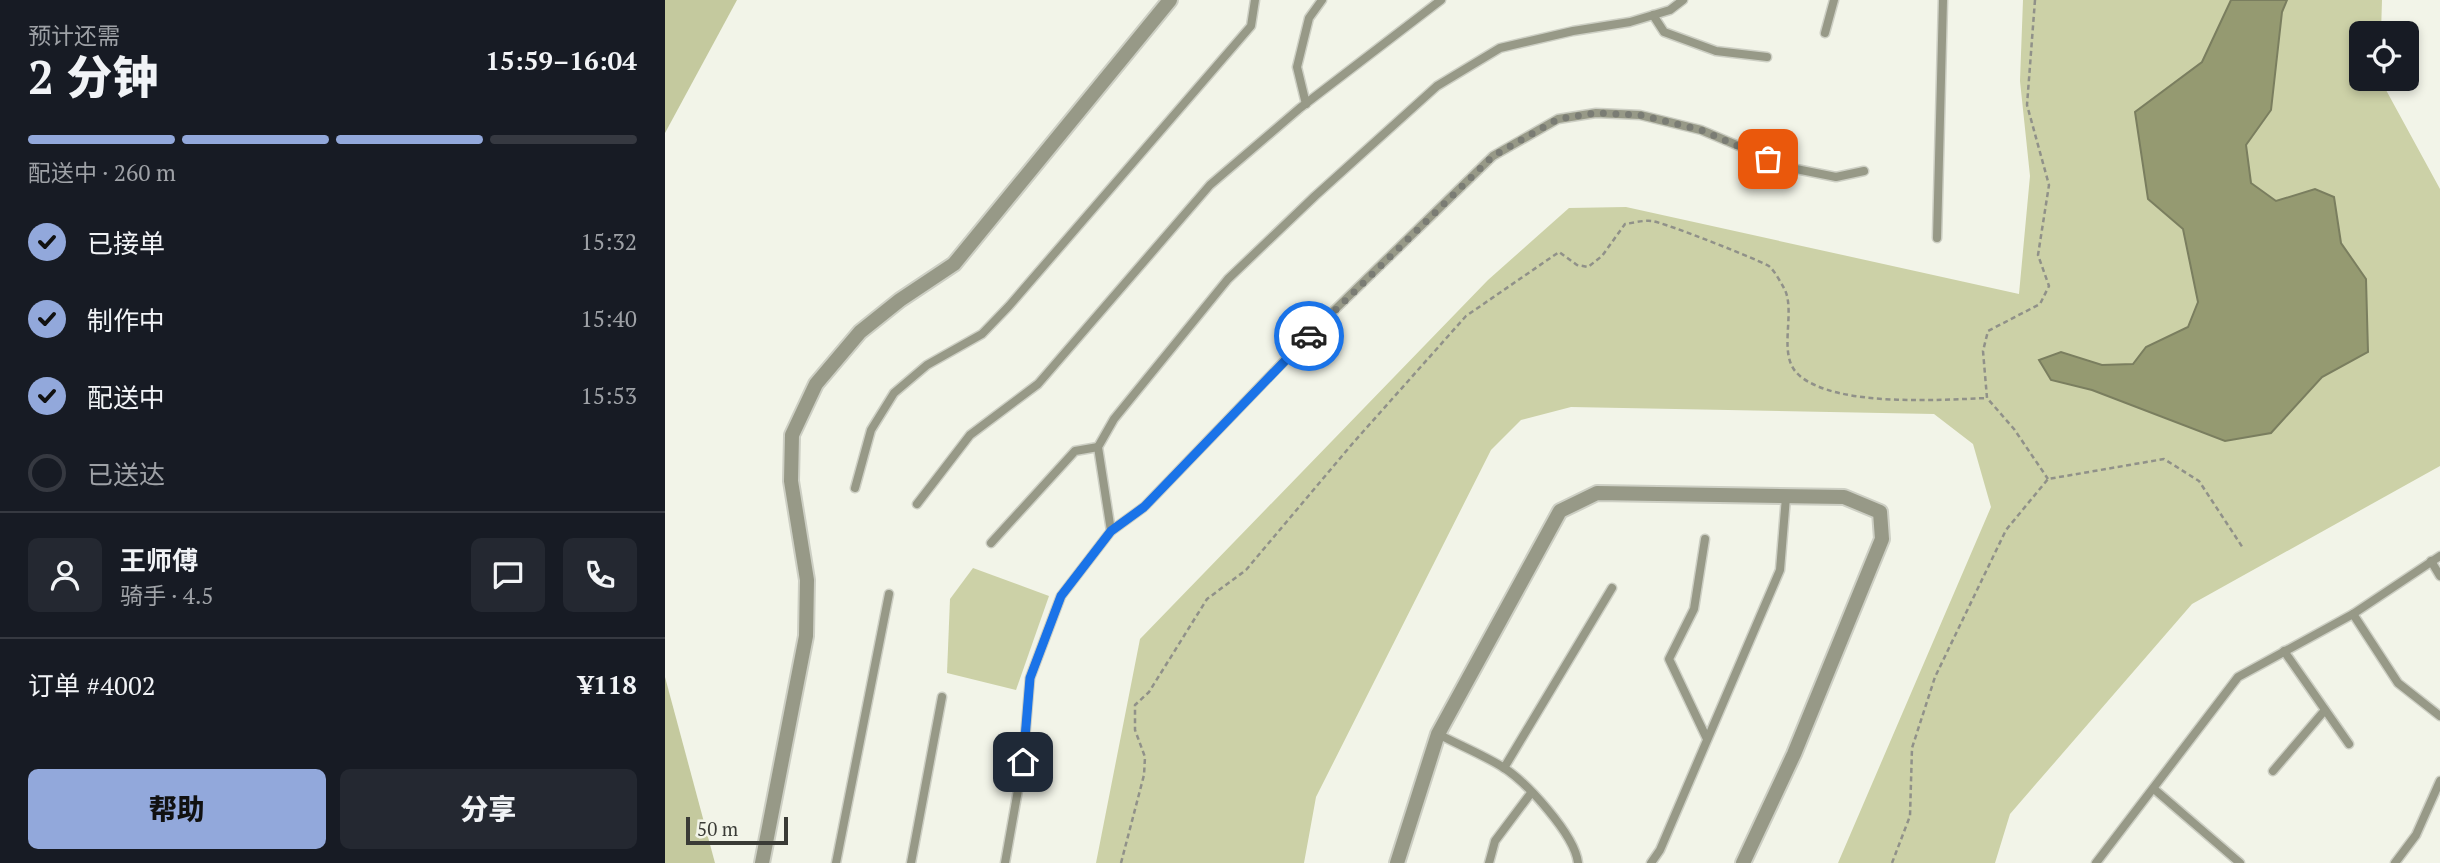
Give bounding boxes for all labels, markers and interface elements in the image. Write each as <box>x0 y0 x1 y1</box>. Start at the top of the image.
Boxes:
text: 预计还需 <box>28 20 120 51</box>
map controls <box>2349 21 2419 91</box>
button: locate <box>2349 21 2419 91</box>
text: 15:59–16:04 <box>485 43 637 77</box>
text: 2 分钟 <box>28 46 158 107</box>
pin <box>1738 129 1798 189</box>
icon: bag <box>1749 140 1787 178</box>
text: 配送中 · 260 m <box>28 157 176 188</box>
icon: check <box>28 223 66 261</box>
text: 已接单 <box>87 226 165 260</box>
text: 15:32 <box>580 226 637 257</box>
icon: check <box>28 300 66 338</box>
courier <box>1274 301 1344 371</box>
text: 制作中 <box>87 303 165 337</box>
text: 15:40 <box>580 303 637 334</box>
icon: car <box>1290 317 1328 355</box>
icon: check <box>28 377 66 415</box>
text: 配送中 <box>87 380 165 414</box>
text: 15:53 <box>580 380 637 411</box>
text: 已送达 <box>87 457 165 491</box>
button: person <box>28 538 102 612</box>
button: chat <box>471 538 545 612</box>
button: phone <box>563 538 637 612</box>
text: 王师傅 <box>120 543 198 577</box>
text: 骑手 · 4.5 <box>120 580 214 611</box>
text: ¥118 <box>578 667 637 701</box>
text: 订单 #4002 <box>28 668 156 702</box>
pin <box>993 732 1053 792</box>
icon: home <box>1004 743 1042 781</box>
button: 帮助 <box>28 769 326 849</box>
button: 分享 <box>340 769 637 849</box>
scale bar <box>686 814 787 846</box>
text: 50 m <box>697 816 738 841</box>

